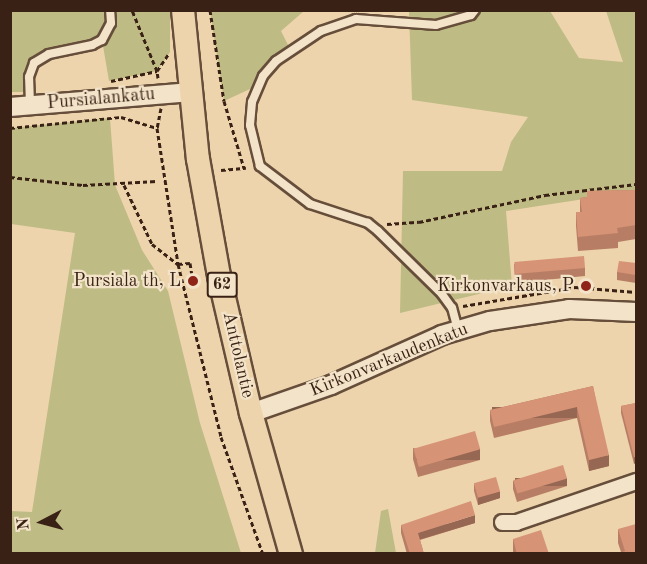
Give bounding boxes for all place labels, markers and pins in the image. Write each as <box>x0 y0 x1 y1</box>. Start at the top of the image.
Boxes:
place label: Pursiala th, L <box>73 270 181 292</box>
marker: Pursiala th, L <box>186 274 200 288</box>
place label: Kirkonvarkaus, P <box>437 275 574 297</box>
marker: Kirkonvarkaus, P <box>579 279 593 293</box>

